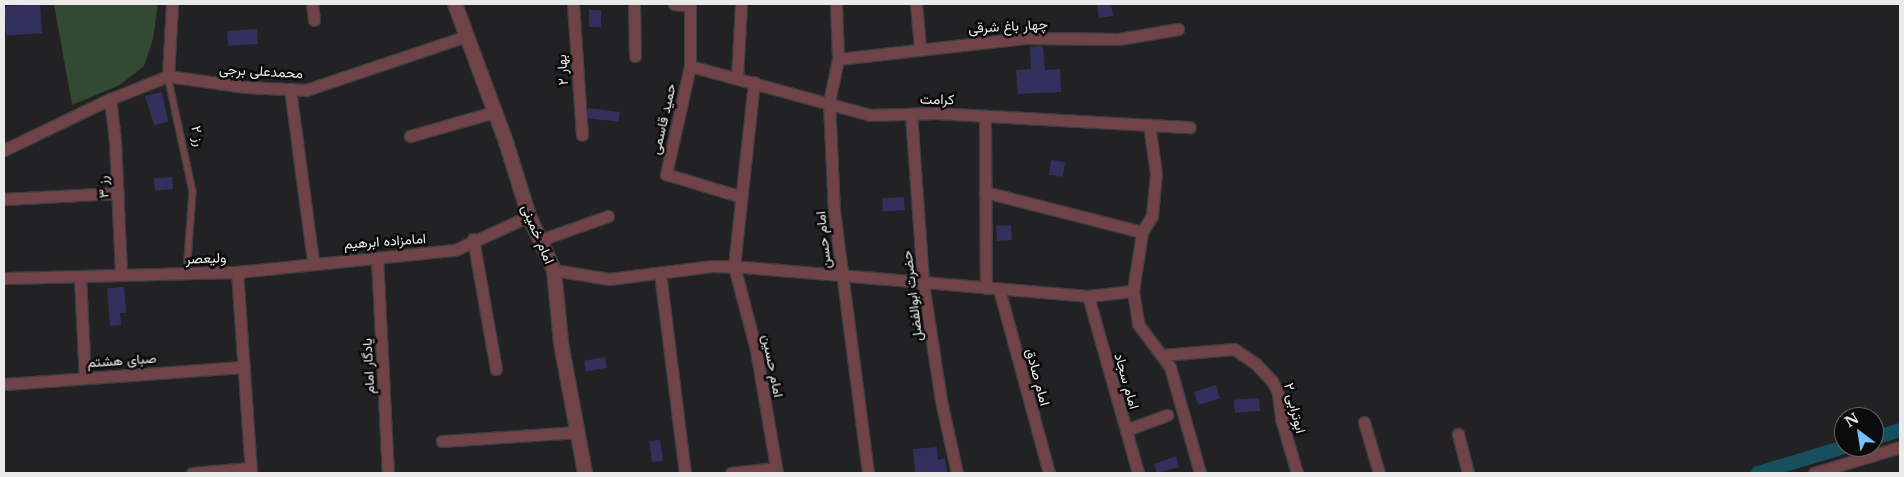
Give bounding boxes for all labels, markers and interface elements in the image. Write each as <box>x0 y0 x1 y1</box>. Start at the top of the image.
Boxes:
street label: چهار باغ شرقی <box>968 16 1048 36</box>
street label: بهار ۲ <box>553 54 571 86</box>
street label: محمدعلی برجی <box>218 60 304 82</box>
street label: حمید قاسمی <box>647 82 679 156</box>
street label: کرامت <box>920 90 954 108</box>
street label: رز ۲ <box>188 124 208 148</box>
street label: رز ۳ <box>94 175 112 199</box>
street label: امام خمینی <box>518 202 558 266</box>
street label: امام حسن <box>812 210 834 270</box>
street label: امامزاده ابرهیم <box>343 230 427 252</box>
street label: ولیعصر <box>185 249 227 267</box>
street label: حضرت ابوالفضل <box>898 250 926 342</box>
street label: امام حسین <box>759 333 787 399</box>
street label: یادگار امام <box>358 338 378 394</box>
street label: امام صادق <box>1022 347 1054 407</box>
street label: صبای هشتم <box>87 349 157 371</box>
street label: امام سجاد <box>1111 351 1143 411</box>
street label: ابوترابی ۲ <box>1281 381 1309 435</box>
north arrow <box>1834 407 1884 457</box>
text: N <box>1842 409 1862 431</box>

